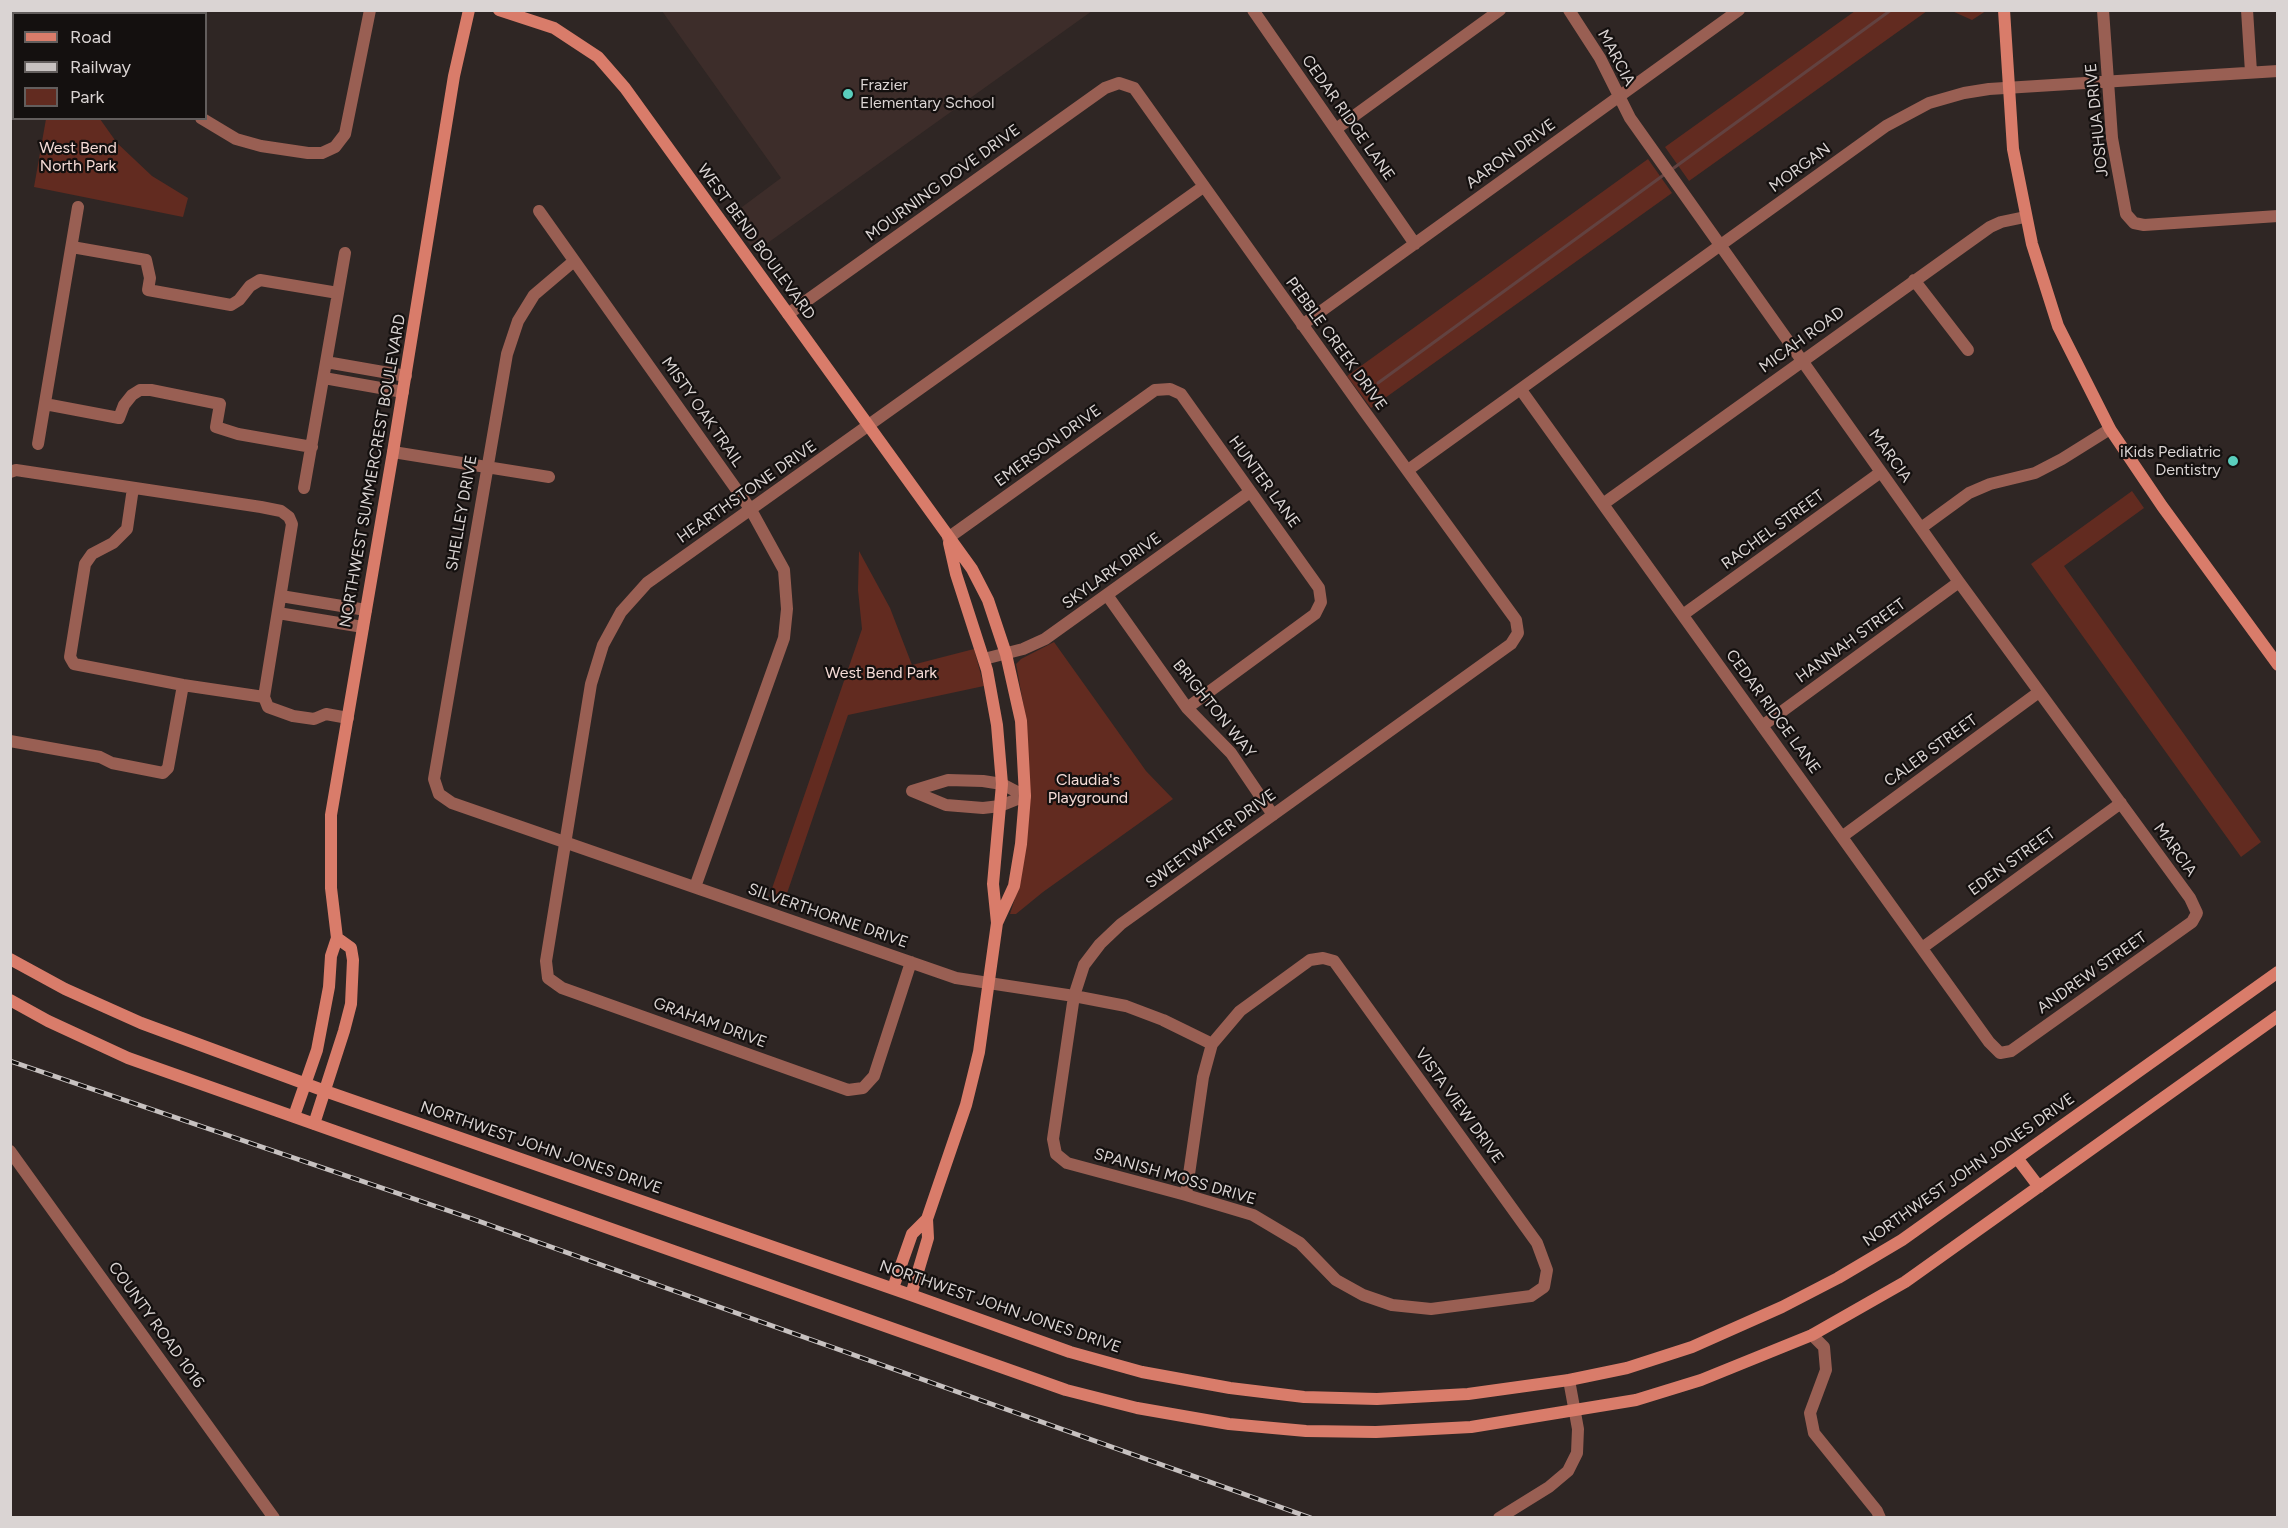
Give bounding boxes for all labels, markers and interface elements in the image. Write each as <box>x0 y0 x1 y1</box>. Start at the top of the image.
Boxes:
legend <box>12 12 207 120</box>
text: Road <box>70 26 111 48</box>
street label: MARCIA <box>1593 27 1639 89</box>
street label: CEDAR RIDGE LANE <box>1297 52 1399 184</box>
text: Railway <box>70 56 131 78</box>
street label: JOSHUA DRIVE <box>2081 62 2113 178</box>
place label: Frazier Elementary School <box>860 75 994 113</box>
text: Park <box>70 86 104 108</box>
marker: Frazier Elementary School <box>841 87 855 101</box>
street label: AARON DRIVE <box>1462 115 1560 193</box>
street label: MOURNING DOVE DRIVE <box>862 121 1024 245</box>
park label: West Bend North Park <box>39 138 117 176</box>
street label: MORGAN <box>1766 139 1834 197</box>
street label: WEST BEND BOULEVARD <box>693 160 819 324</box>
street label: PEBBLE CREEK DRIVE <box>1281 274 1391 414</box>
street label: MICAH ROAD <box>1756 303 1848 377</box>
street label: NORTHWEST SUMMERCREST BOULEVARD <box>336 313 410 629</box>
street label: MISTY OAK TRAIL <box>657 353 747 471</box>
street label: EMERSON DRIVE <box>991 401 1105 491</box>
street label: MARCIA <box>1864 426 1916 486</box>
street label: HUNTER LANE <box>1224 432 1304 532</box>
street label: HEARTHSTONE DRIVE <box>674 437 820 547</box>
place label: iKids Pediatric Dentistry <box>2120 442 2221 480</box>
street label: SHELLEY DRIVE <box>442 454 482 572</box>
marker: iKids Pediatric Dentistry <box>2226 454 2240 468</box>
street label: RACHEL STREET <box>1718 486 1828 574</box>
street label: SKYLARK DRIVE <box>1059 529 1165 613</box>
street label: HANNAH STREET <box>1792 595 1910 687</box>
street label: CEDAR RIDGE LANE <box>1722 646 1824 778</box>
street label: BRIGHTON WAY <box>1168 656 1260 762</box>
park label: West Bend Park <box>825 663 937 683</box>
street label: CALEB STREET <box>1881 711 1981 791</box>
park label: Claudia's Playground <box>1048 770 1128 808</box>
street label: SWEETWATER DRIVE <box>1142 785 1280 893</box>
street label: MARCIA <box>2149 820 2201 880</box>
street label: EDEN STREET <box>1965 824 2059 900</box>
street label: SILVERTHORNE DRIVE <box>745 880 911 952</box>
street label: ANDREW STREET <box>2033 928 2151 1018</box>
street label: GRAHAM DRIVE <box>651 994 769 1052</box>
street label: VISTA VIEW DRIVE <box>1411 1045 1507 1167</box>
street label: NORTHWEST JOHN JONES DRIVE <box>1859 1089 2079 1251</box>
street label: NORTHWEST JOHN JONES DRIVE <box>418 1098 664 1198</box>
street label: SPANISH MOSS DRIVE <box>1092 1145 1258 1209</box>
street label: NORTHWEST JOHN JONES DRIVE <box>877 1257 1123 1357</box>
street label: COUNTY ROAD 1016 <box>104 1258 208 1392</box>

